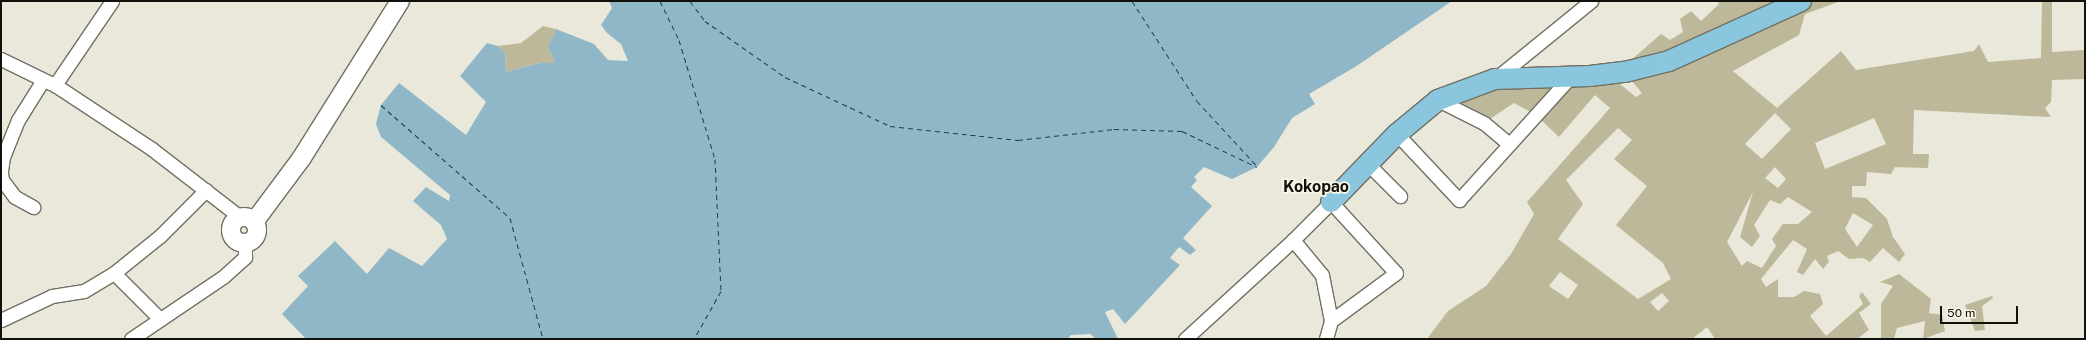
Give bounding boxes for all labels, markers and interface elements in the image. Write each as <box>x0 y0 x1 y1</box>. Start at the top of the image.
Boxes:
district label: Kokopao <box>1283 177 1349 197</box>
scale bar <box>1942 298 2020 324</box>
text: 50 m <box>1947 306 1975 320</box>

